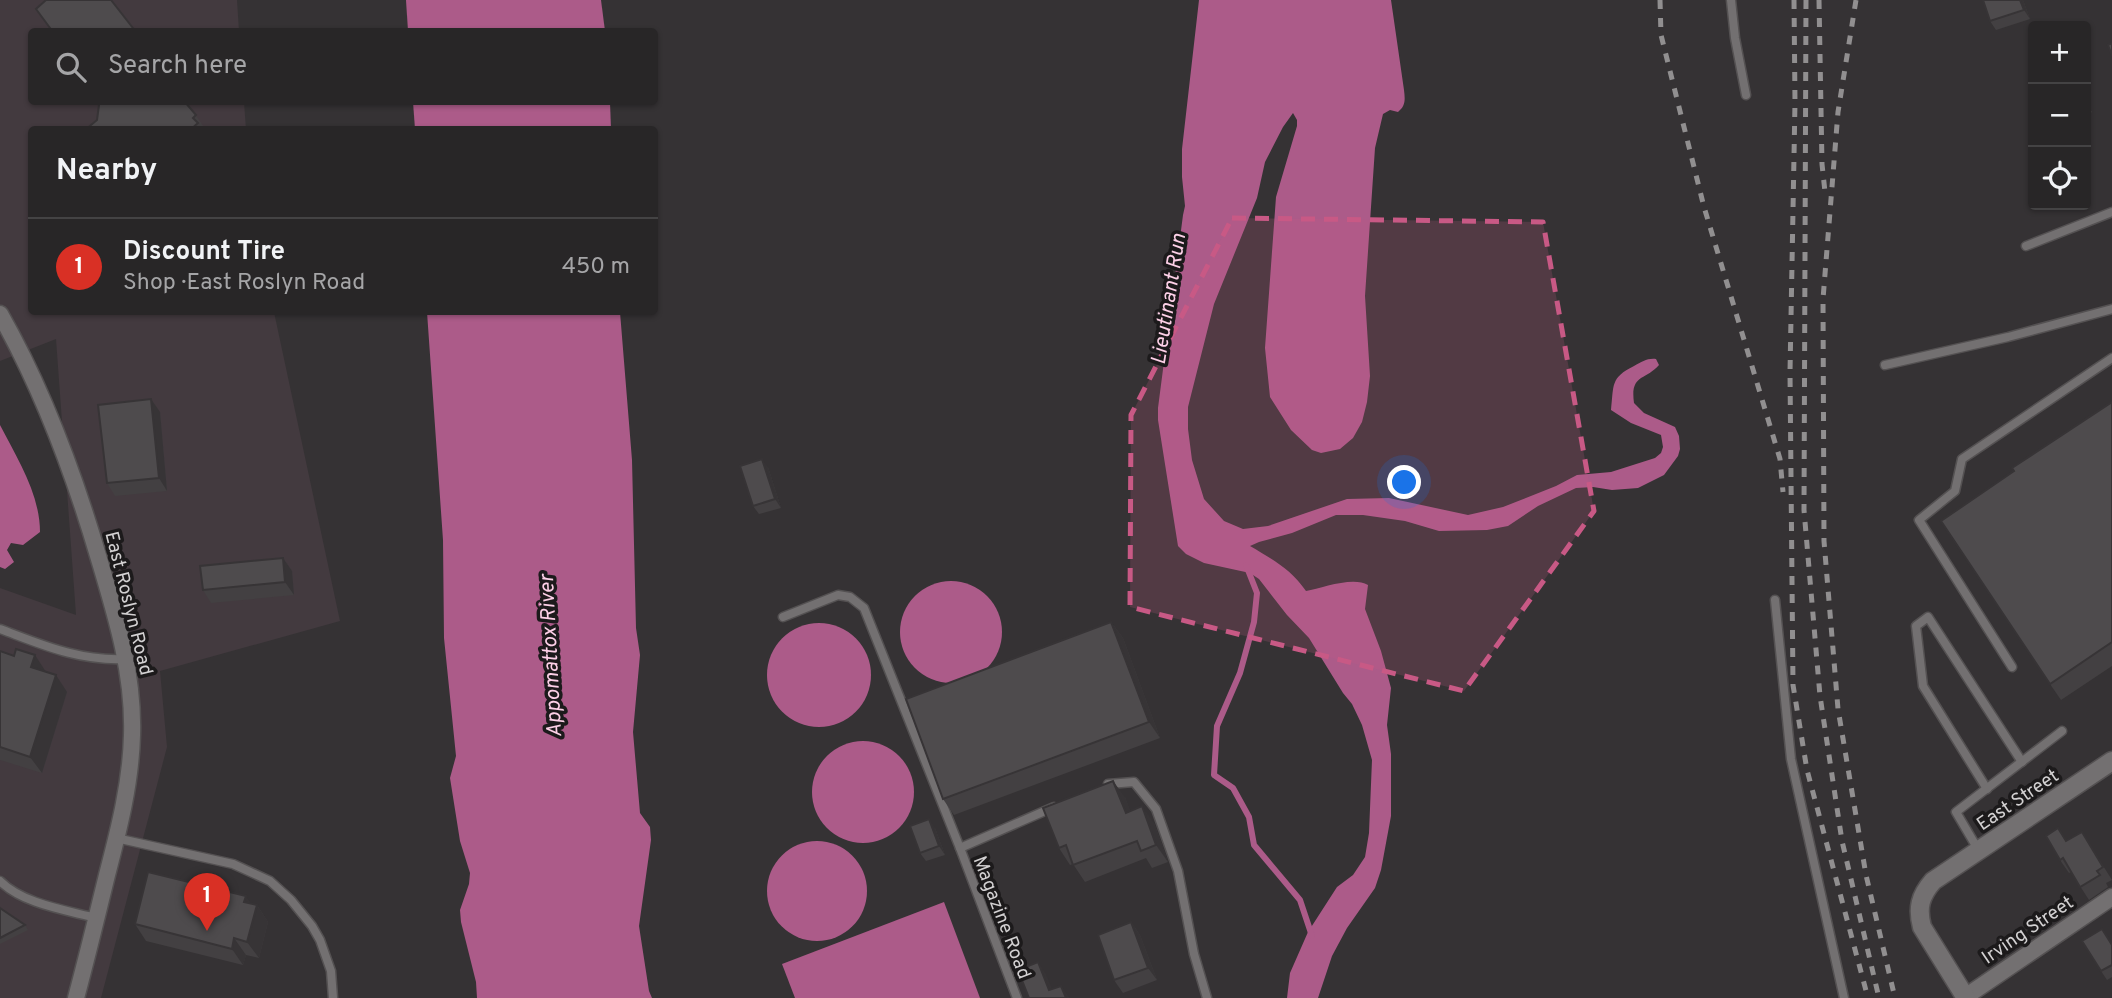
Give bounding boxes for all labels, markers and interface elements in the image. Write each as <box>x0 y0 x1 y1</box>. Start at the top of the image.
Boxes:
map controls <box>2028 21 2091 210</box>
button: + <box>2028 21 2091 84</box>
search box <box>28 28 658 105</box>
icon: search <box>52 48 90 86</box>
text: Search here <box>108 50 247 83</box>
button: − <box>2028 84 2091 147</box>
button: locate <box>2028 147 2091 210</box>
text: Nearby <box>56 153 157 190</box>
water label: Lieutinant Run <box>1146 231 1193 367</box>
text: Discount Tire <box>123 236 285 269</box>
text: 1 <box>74 253 84 282</box>
text: 450 m <box>562 253 630 282</box>
text: Shop · East Roslyn Road <box>123 269 365 298</box>
your location <box>1387 465 1421 499</box>
street label: East Roslyn Road <box>99 529 158 678</box>
water label: Appomattox River <box>534 572 569 738</box>
street label: East Street <box>1972 764 2064 837</box>
street label: Magazine Road <box>967 853 1036 983</box>
pin: 1 <box>184 873 230 931</box>
street label: Irving Street <box>1977 891 2079 970</box>

